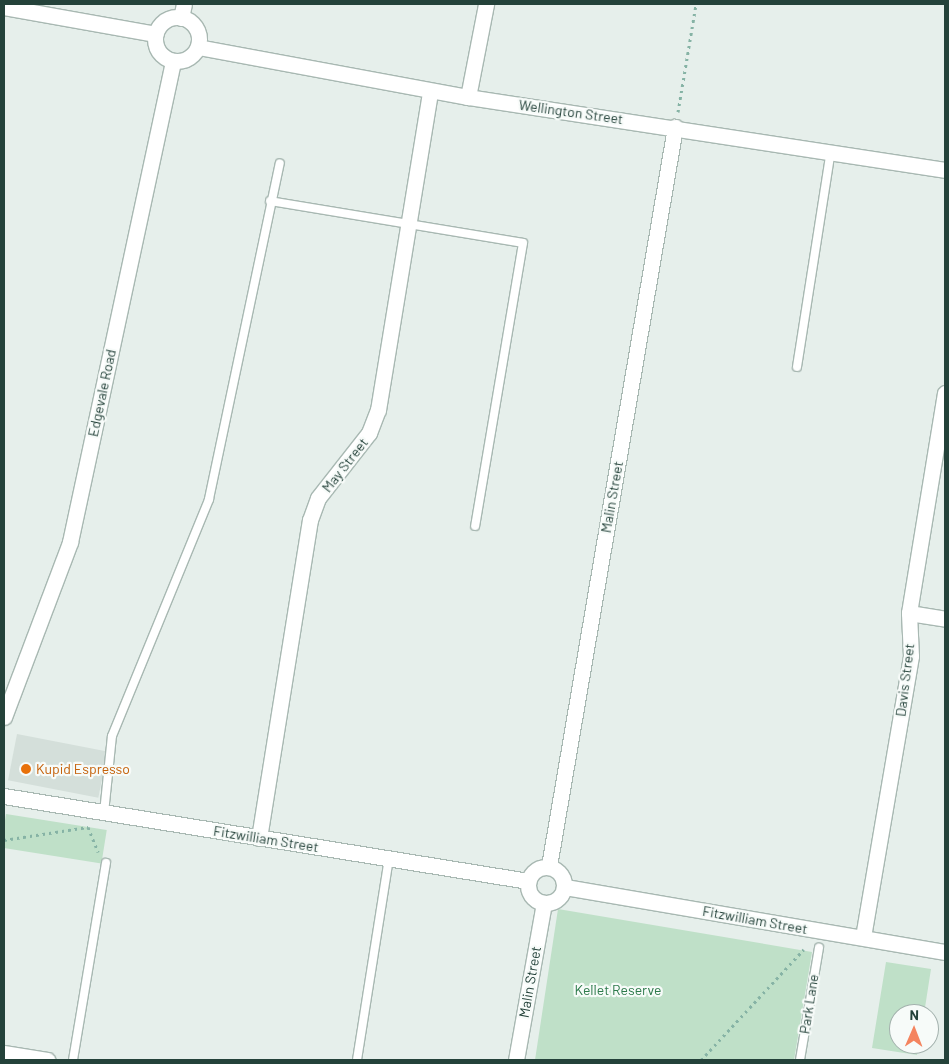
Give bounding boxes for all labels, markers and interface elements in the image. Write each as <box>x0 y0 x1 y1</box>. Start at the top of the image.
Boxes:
street label: Wellington Street <box>518 96 624 128</box>
street label: Edgevale Road <box>85 348 119 438</box>
street label: May Street <box>319 434 371 496</box>
street label: Malin Street <box>597 460 627 534</box>
street label: Davis Street <box>892 642 918 718</box>
place label: Kupid Espresso <box>36 761 130 777</box>
marker: Kupid Espresso <box>20 763 32 775</box>
street label: Fitzwilliam Street <box>212 822 320 856</box>
street label: Fitzwilliam Street <box>701 903 809 937</box>
street label: Malin Street <box>515 945 545 1019</box>
street label: Park Lane <box>796 973 822 1035</box>
park label: Kellet Reserve <box>575 982 661 998</box>
north arrow <box>889 1004 939 1054</box>
text: N <box>909 1006 919 1023</box>

